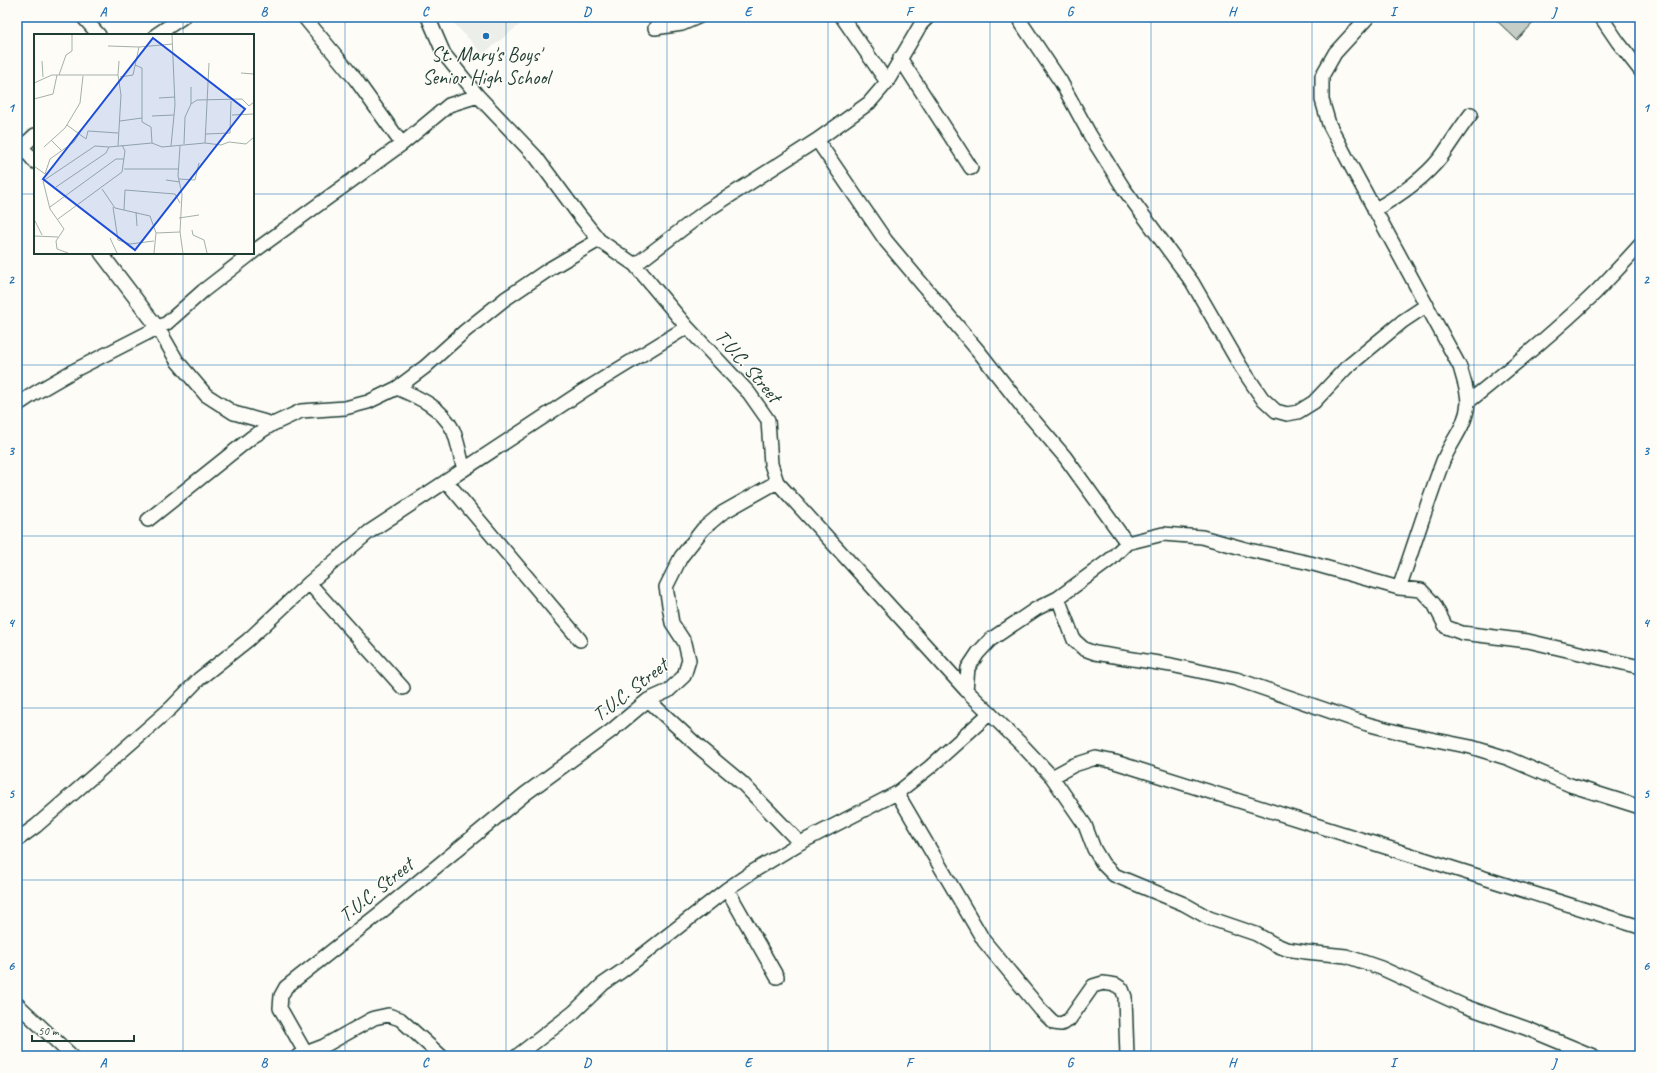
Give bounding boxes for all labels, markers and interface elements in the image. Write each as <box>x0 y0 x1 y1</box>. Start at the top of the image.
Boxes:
text: A <box>100 4 108 20</box>
text: B <box>261 4 269 20</box>
text: C <box>422 4 430 20</box>
text: D <box>583 4 592 20</box>
text: E <box>745 4 754 20</box>
text: F <box>906 4 915 20</box>
text: G <box>1067 4 1075 20</box>
text: H <box>1228 4 1238 20</box>
text: I <box>1390 4 1399 20</box>
text: J <box>1551 4 1558 20</box>
marker: St. Mary's Boys' Senior High School <box>481 31 491 41</box>
inset map <box>34 34 254 254</box>
place label: St. Mary's Boys' Senior High School <box>422 42 553 90</box>
text: 1 <box>8 100 16 116</box>
text: 1 <box>1643 100 1651 116</box>
text: 2 <box>8 272 15 288</box>
text: 2 <box>1643 272 1650 288</box>
street label: T.U.C. Street <box>710 324 789 410</box>
text: 3 <box>8 443 15 459</box>
text: 3 <box>1643 443 1650 459</box>
text: 4 <box>8 615 16 631</box>
text: 4 <box>1643 615 1651 631</box>
street label: T.U.C. Street <box>587 651 675 727</box>
text: 5 <box>8 786 15 802</box>
text: 5 <box>1643 786 1650 802</box>
street label: T.U.C. Street <box>334 850 421 928</box>
text: 6 <box>8 958 15 974</box>
text: 6 <box>1643 958 1650 974</box>
scale bar <box>32 1017 134 1043</box>
text: 50 m <box>38 1023 60 1039</box>
text: A <box>100 1055 108 1071</box>
text: B <box>261 1055 269 1071</box>
text: C <box>422 1055 430 1071</box>
text: D <box>583 1055 592 1071</box>
text: E <box>745 1055 754 1071</box>
text: F <box>906 1055 915 1071</box>
text: G <box>1067 1055 1075 1071</box>
text: H <box>1228 1055 1238 1071</box>
text: I <box>1390 1055 1399 1071</box>
text: J <box>1551 1055 1558 1071</box>

